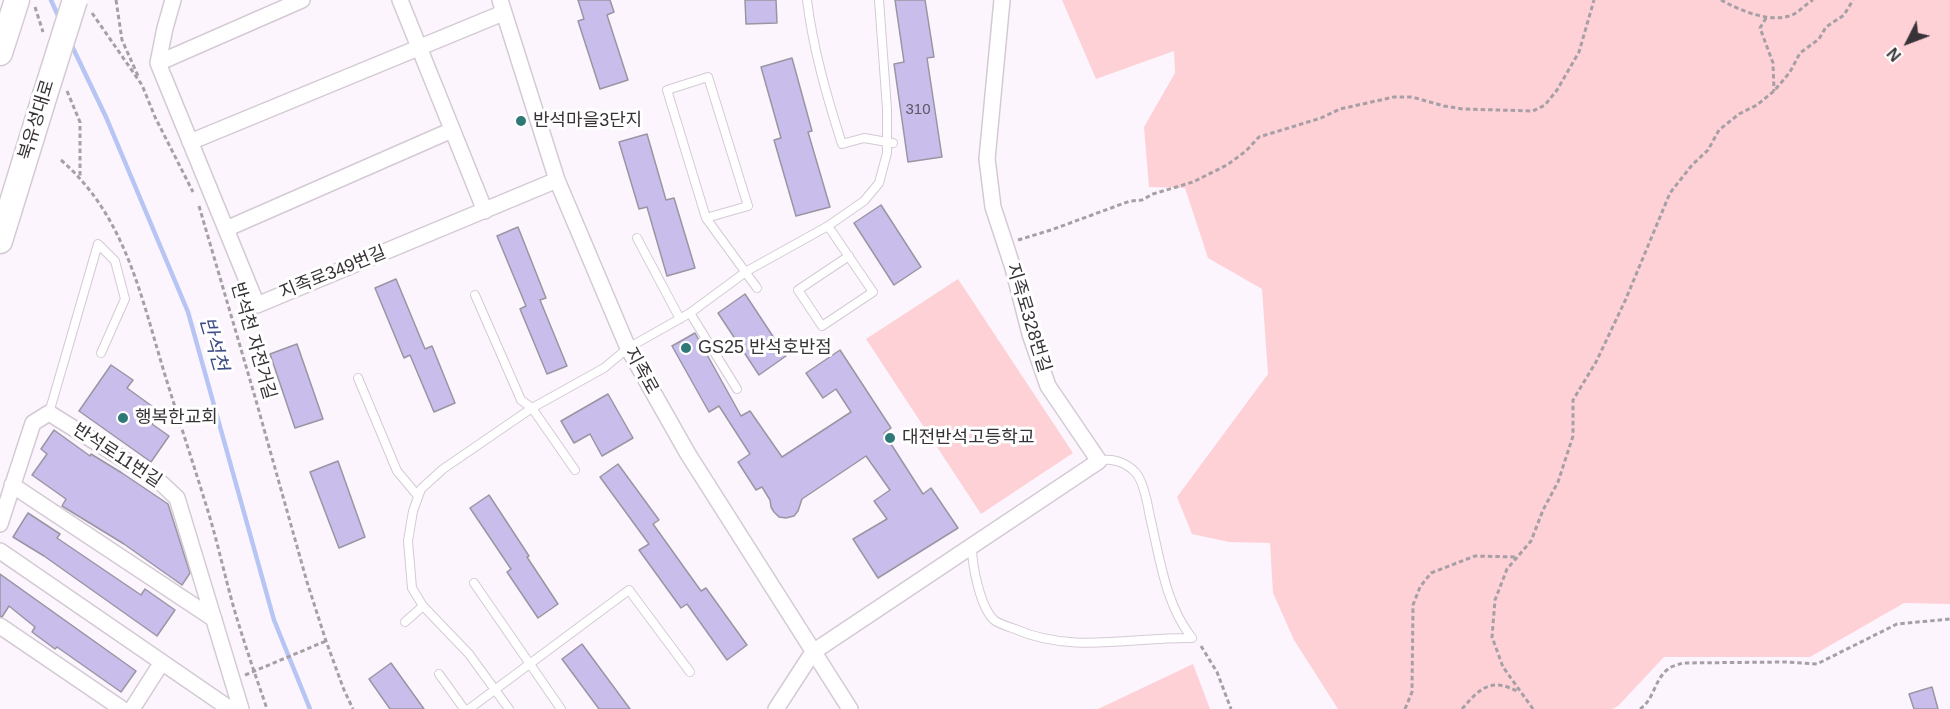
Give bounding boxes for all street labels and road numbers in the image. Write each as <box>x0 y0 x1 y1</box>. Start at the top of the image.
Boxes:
street label: 북유성대로 <box>15 77 59 163</box>
street label: 지족로349번길 <box>277 242 389 304</box>
street label: 지족로328번길 <box>1001 261 1055 375</box>
street label: 반석천 자전거길 <box>226 280 280 402</box>
street label: 지족로 <box>620 344 662 398</box>
street label: 반석로11번길 <box>69 419 165 493</box>

